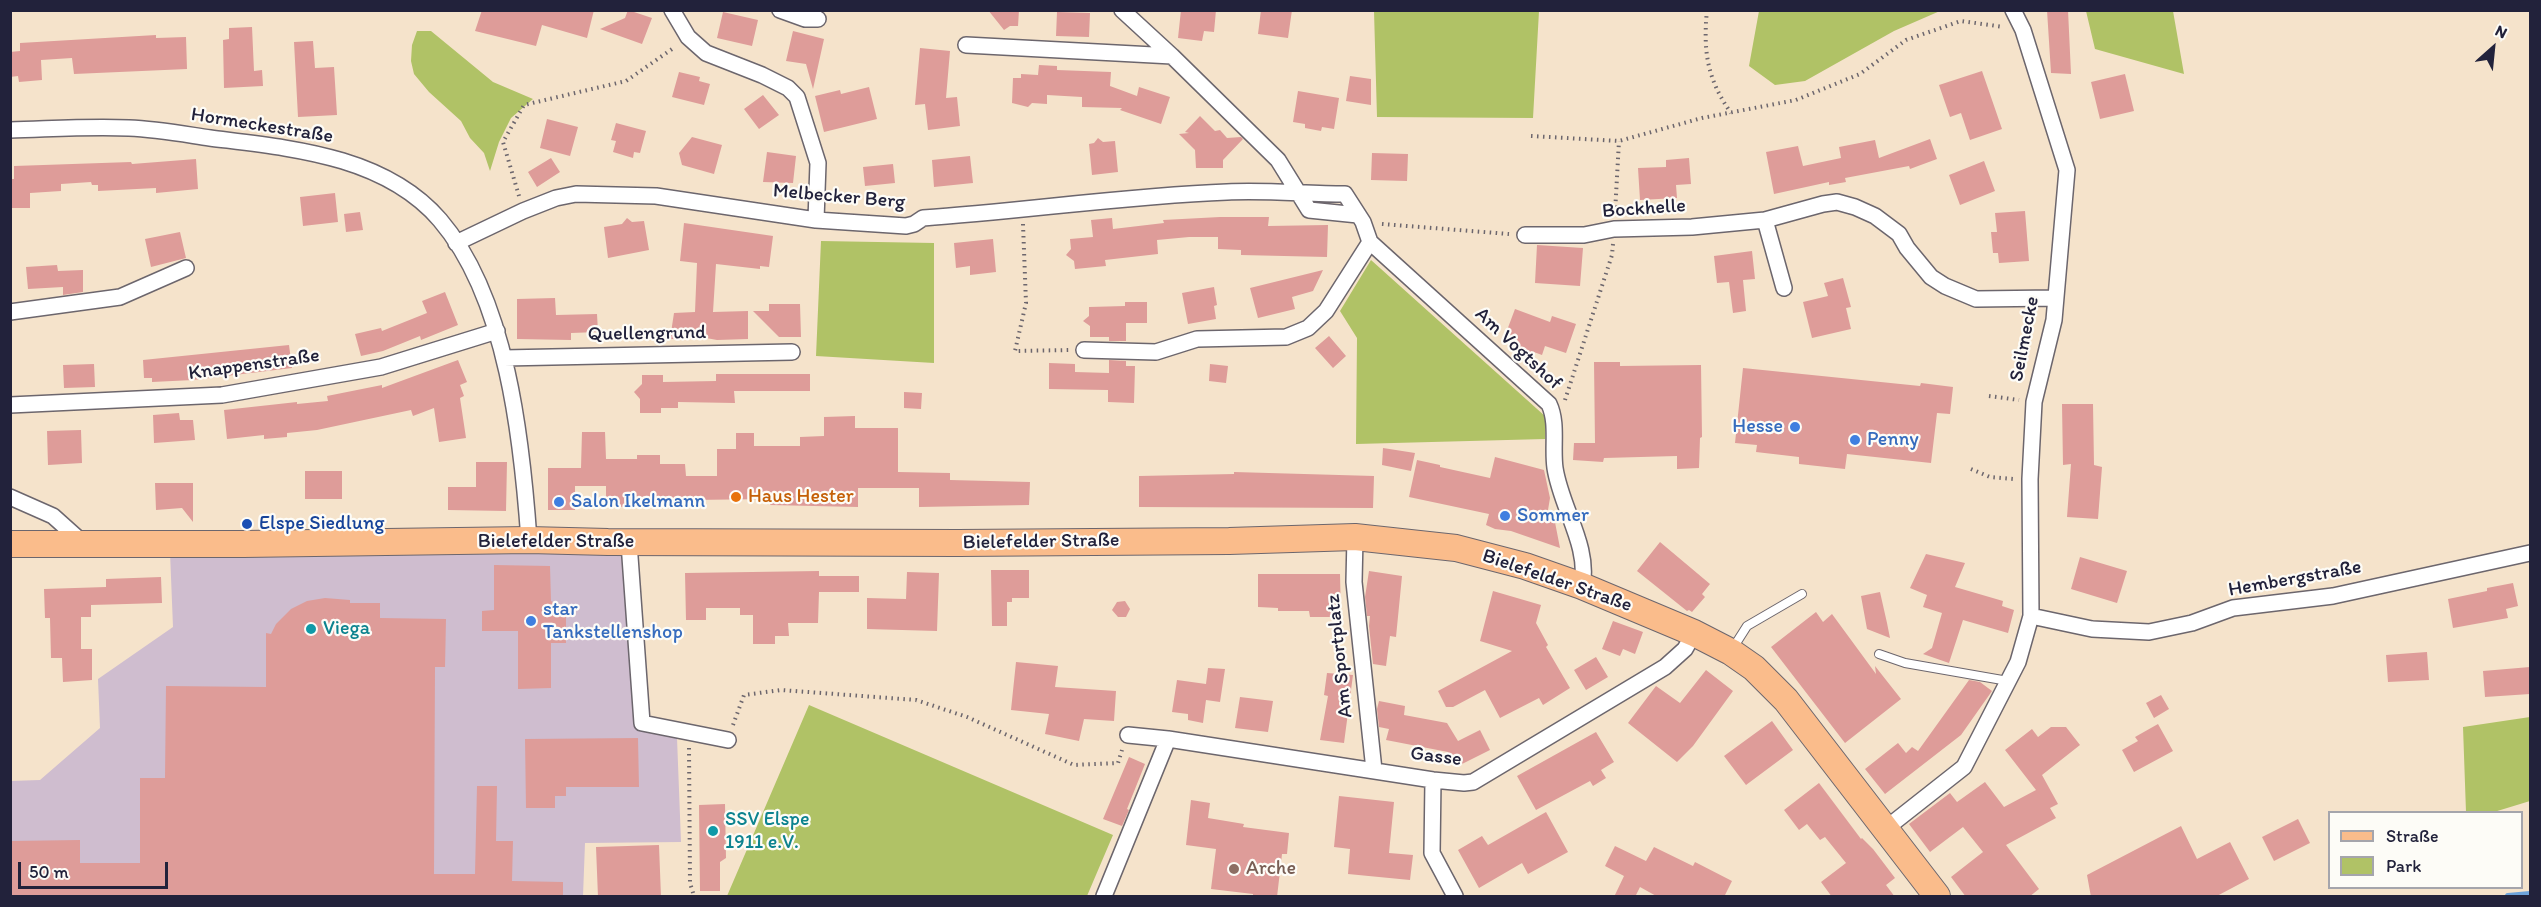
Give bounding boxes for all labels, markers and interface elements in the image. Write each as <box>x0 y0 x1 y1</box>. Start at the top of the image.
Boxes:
north arrow <box>2463 18 2523 78</box>
text: N <box>2492 21 2511 42</box>
street label: Hormeckestraße <box>189 103 335 149</box>
street label: Melbecker Berg <box>772 179 906 215</box>
street label: Bockhelle <box>1601 194 1687 224</box>
street label: Seilmecke <box>2005 294 2045 384</box>
street label: Am Vogtshof <box>1469 303 1567 395</box>
street label: Quellengrund <box>587 321 707 347</box>
street label: Knappenstraße <box>187 344 321 386</box>
place label: Hesse <box>1732 415 1783 439</box>
marker: Hesse <box>1788 420 1802 434</box>
place label: Penny <box>1867 428 1919 452</box>
marker: Penny <box>1848 433 1862 447</box>
place label: Haus Hester <box>748 485 854 509</box>
place label: Salon Ikelmann <box>571 490 705 514</box>
marker: Haus Hester <box>729 490 743 504</box>
marker: Salon Ikelmann <box>552 495 566 509</box>
place label: Sommer <box>1517 504 1589 528</box>
marker: Sommer <box>1498 509 1512 523</box>
place label: Elspe Siedlung <box>259 512 384 536</box>
marker: Elspe Siedlung <box>240 517 254 531</box>
street label: Bielefelder Straße <box>962 529 1120 555</box>
street label: Bielefelder Straße <box>478 530 634 554</box>
street label: Bielefelder Straße <box>1479 544 1635 618</box>
street label: Hembergstraße <box>2227 555 2363 603</box>
street label: Am Sportplatz <box>1322 593 1358 719</box>
place label: star Tankstellenshop <box>543 598 683 645</box>
marker: star Tankstellenshop <box>524 614 538 628</box>
place label: Viega <box>323 617 370 641</box>
marker: Viega <box>304 622 318 636</box>
street label: Gasse <box>1409 742 1463 772</box>
place label: SSV Elspe 1911 e.V. <box>725 808 809 855</box>
legend <box>2328 811 2523 889</box>
marker: SSV Elspe 1911 e.V. <box>706 824 720 838</box>
text: Straße <box>2386 825 2439 847</box>
scale bar <box>21 850 171 888</box>
text: Park <box>2386 855 2421 877</box>
place label: Arche <box>1246 857 1296 881</box>
text: 50 m <box>29 861 69 883</box>
marker: Arche <box>1227 862 1241 876</box>

